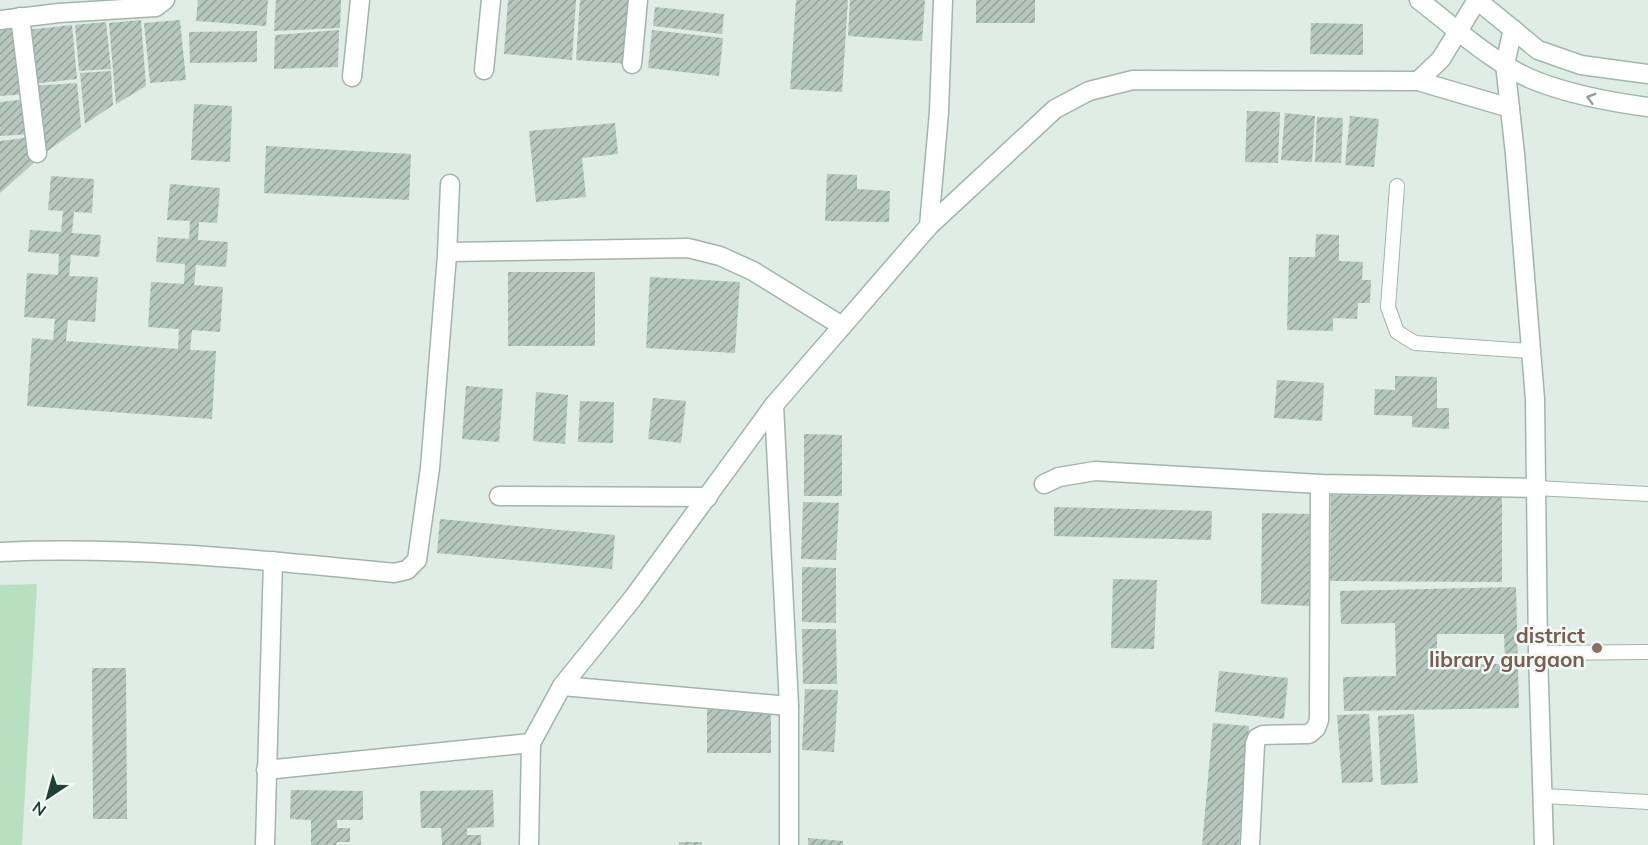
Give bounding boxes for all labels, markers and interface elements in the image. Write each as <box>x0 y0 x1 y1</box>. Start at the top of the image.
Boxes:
one-way arrow <box>1586 93 1596 105</box>
place label: district library gurgaon <box>1429 622 1585 672</box>
marker: district library gurgaon <box>1590 641 1604 655</box>
north arrow <box>18 767 78 827</box>
text: N <box>28 797 50 821</box>

